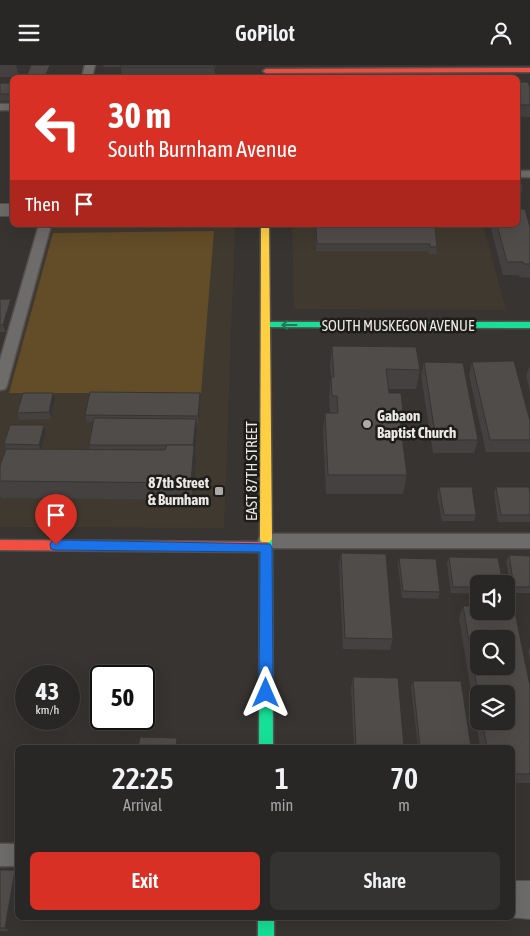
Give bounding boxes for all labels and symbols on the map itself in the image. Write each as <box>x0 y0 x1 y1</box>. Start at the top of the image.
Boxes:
street label: SOUTH MUSKEGON AVENUE <box>322 317 475 334</box>
one-way arrow <box>281 320 298 330</box>
place label: Gabaon Baptist Church <box>377 407 456 441</box>
marker: Gabaon Baptist Church <box>361 418 373 430</box>
street label: EAST 87TH STREET <box>243 421 260 521</box>
place label: 87th Street & Burnham <box>148 474 210 508</box>
marker: 87th Street & Burnham <box>213 485 225 497</box>
pin <box>35 494 77 545</box>
speed limit sign: 50 <box>90 665 155 730</box>
position arrow <box>239 666 291 718</box>

